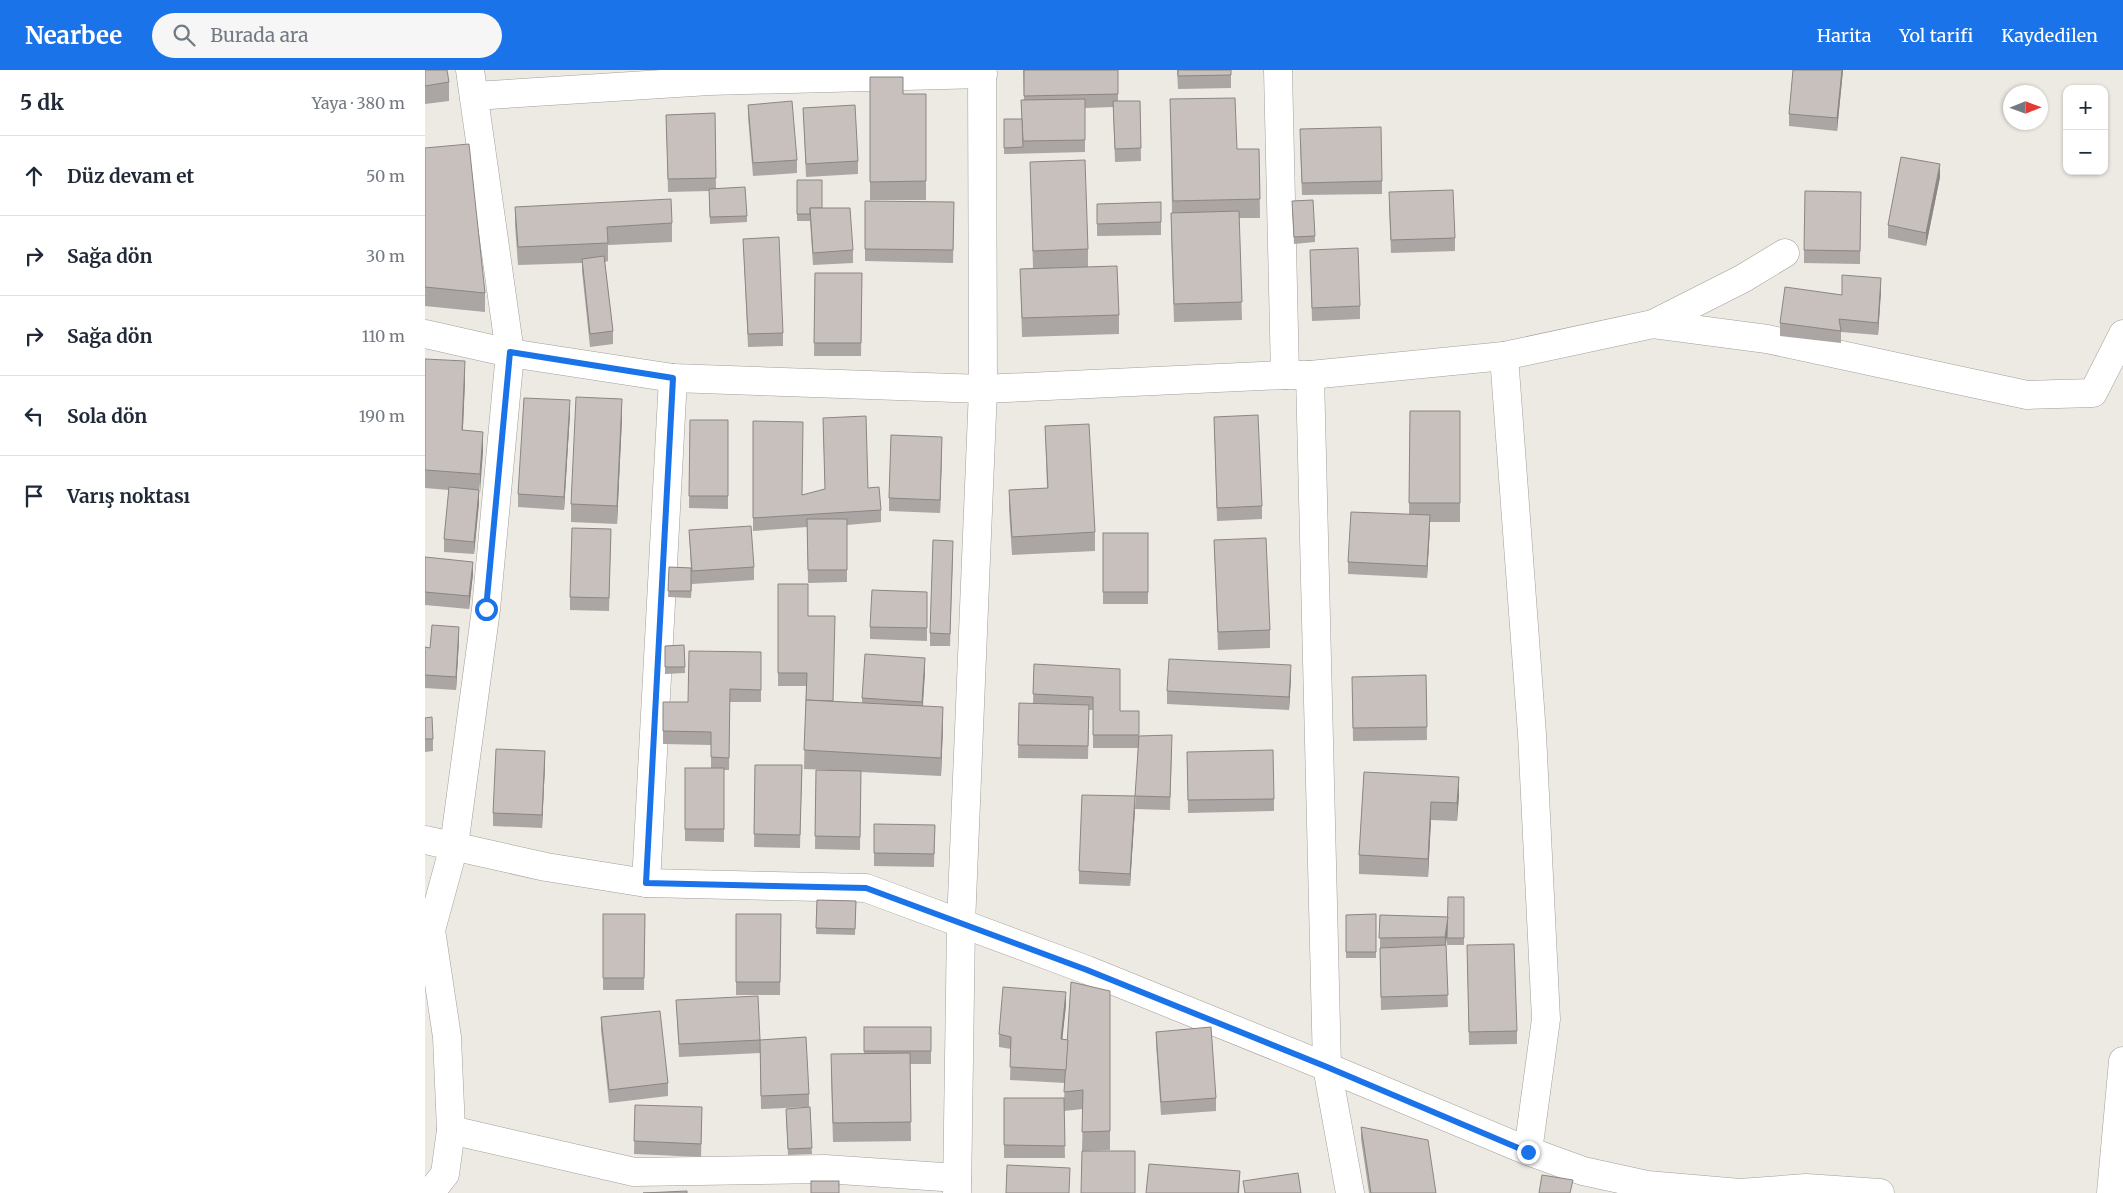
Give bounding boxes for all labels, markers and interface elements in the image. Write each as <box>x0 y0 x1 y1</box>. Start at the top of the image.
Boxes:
search box <box>152 13 502 58</box>
text: Nearbee <box>25 20 122 51</box>
icon: search <box>170 21 198 49</box>
text: Burada ara <box>210 23 308 47</box>
text: Harita <box>1817 24 1871 47</box>
text: Yol tarifi <box>1899 24 1973 47</box>
text: Kaydedilen <box>2001 24 2098 47</box>
north arrow <box>2003 85 2048 130</box>
map controls <box>2063 85 2108 175</box>
button: + <box>2063 85 2108 130</box>
text: 5 dk <box>20 89 64 116</box>
text: Yaya · 380 m <box>312 93 405 113</box>
button: − <box>2063 130 2108 175</box>
icon: ahead <box>20 162 48 190</box>
text: Düz devam et <box>67 164 194 188</box>
text: 50 m <box>366 166 405 186</box>
icon: right <box>20 242 48 270</box>
text: Sağa dön <box>67 244 152 268</box>
text: 30 m <box>366 246 405 266</box>
icon: right <box>20 322 48 350</box>
text: Sağa dön <box>67 324 152 348</box>
text: 110 m <box>362 326 405 346</box>
icon: left <box>20 402 48 430</box>
text: Sola dön <box>67 404 147 428</box>
text: 190 m <box>359 406 405 426</box>
icon: arrive <box>20 482 48 510</box>
text: Varış noktası <box>67 484 190 508</box>
route start <box>475 598 498 621</box>
route end <box>1517 1141 1540 1164</box>

